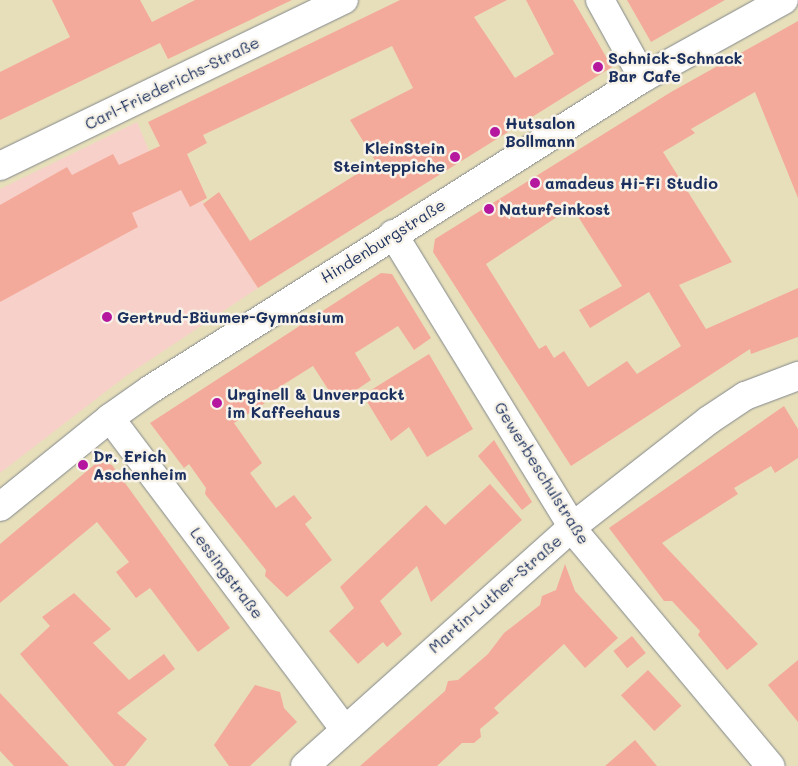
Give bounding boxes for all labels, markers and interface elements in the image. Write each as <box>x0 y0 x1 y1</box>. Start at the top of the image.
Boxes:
street label: Carl-Friederichs-Straße <box>82 32 262 134</box>
place label: Schnick-Schnack Bar Cafe <box>608 48 742 86</box>
marker: Schnick-Schnack Bar Cafe <box>592 61 604 73</box>
place label: Hutsalon Bollmann <box>505 113 575 151</box>
marker: Hutsalon Bollmann <box>489 126 501 138</box>
place label: KleinStein Steinteppiche <box>333 138 445 176</box>
marker: KleinStein Steinteppiche <box>449 151 461 163</box>
place label: amadeus Hi-Fi Studio <box>545 173 718 193</box>
marker: amadeus Hi-Fi Studio <box>529 177 541 189</box>
street label: Hindenburgstraße <box>317 195 449 287</box>
place label: Naturfeinkost <box>499 199 610 219</box>
marker: Naturfeinkost <box>483 203 495 215</box>
place label: Gertrud-Bäumer-Gymnasium <box>117 307 344 327</box>
marker: Gertrud-Bäumer-Gymnasium <box>101 311 113 323</box>
place label: Urginell & Unverpackt im Kaffeehaus <box>227 384 405 422</box>
marker: Urginell & Unverpackt im Kaffeehaus <box>211 397 223 409</box>
street label: Gewerbeschulstraße <box>490 398 594 548</box>
place label: Dr. Erich Aschenheim <box>93 446 187 484</box>
marker: Dr. Erich Aschenheim <box>77 459 89 471</box>
street label: Lessingstraße <box>186 523 268 623</box>
street label: Martin-Luther-Straße <box>424 531 566 657</box>

